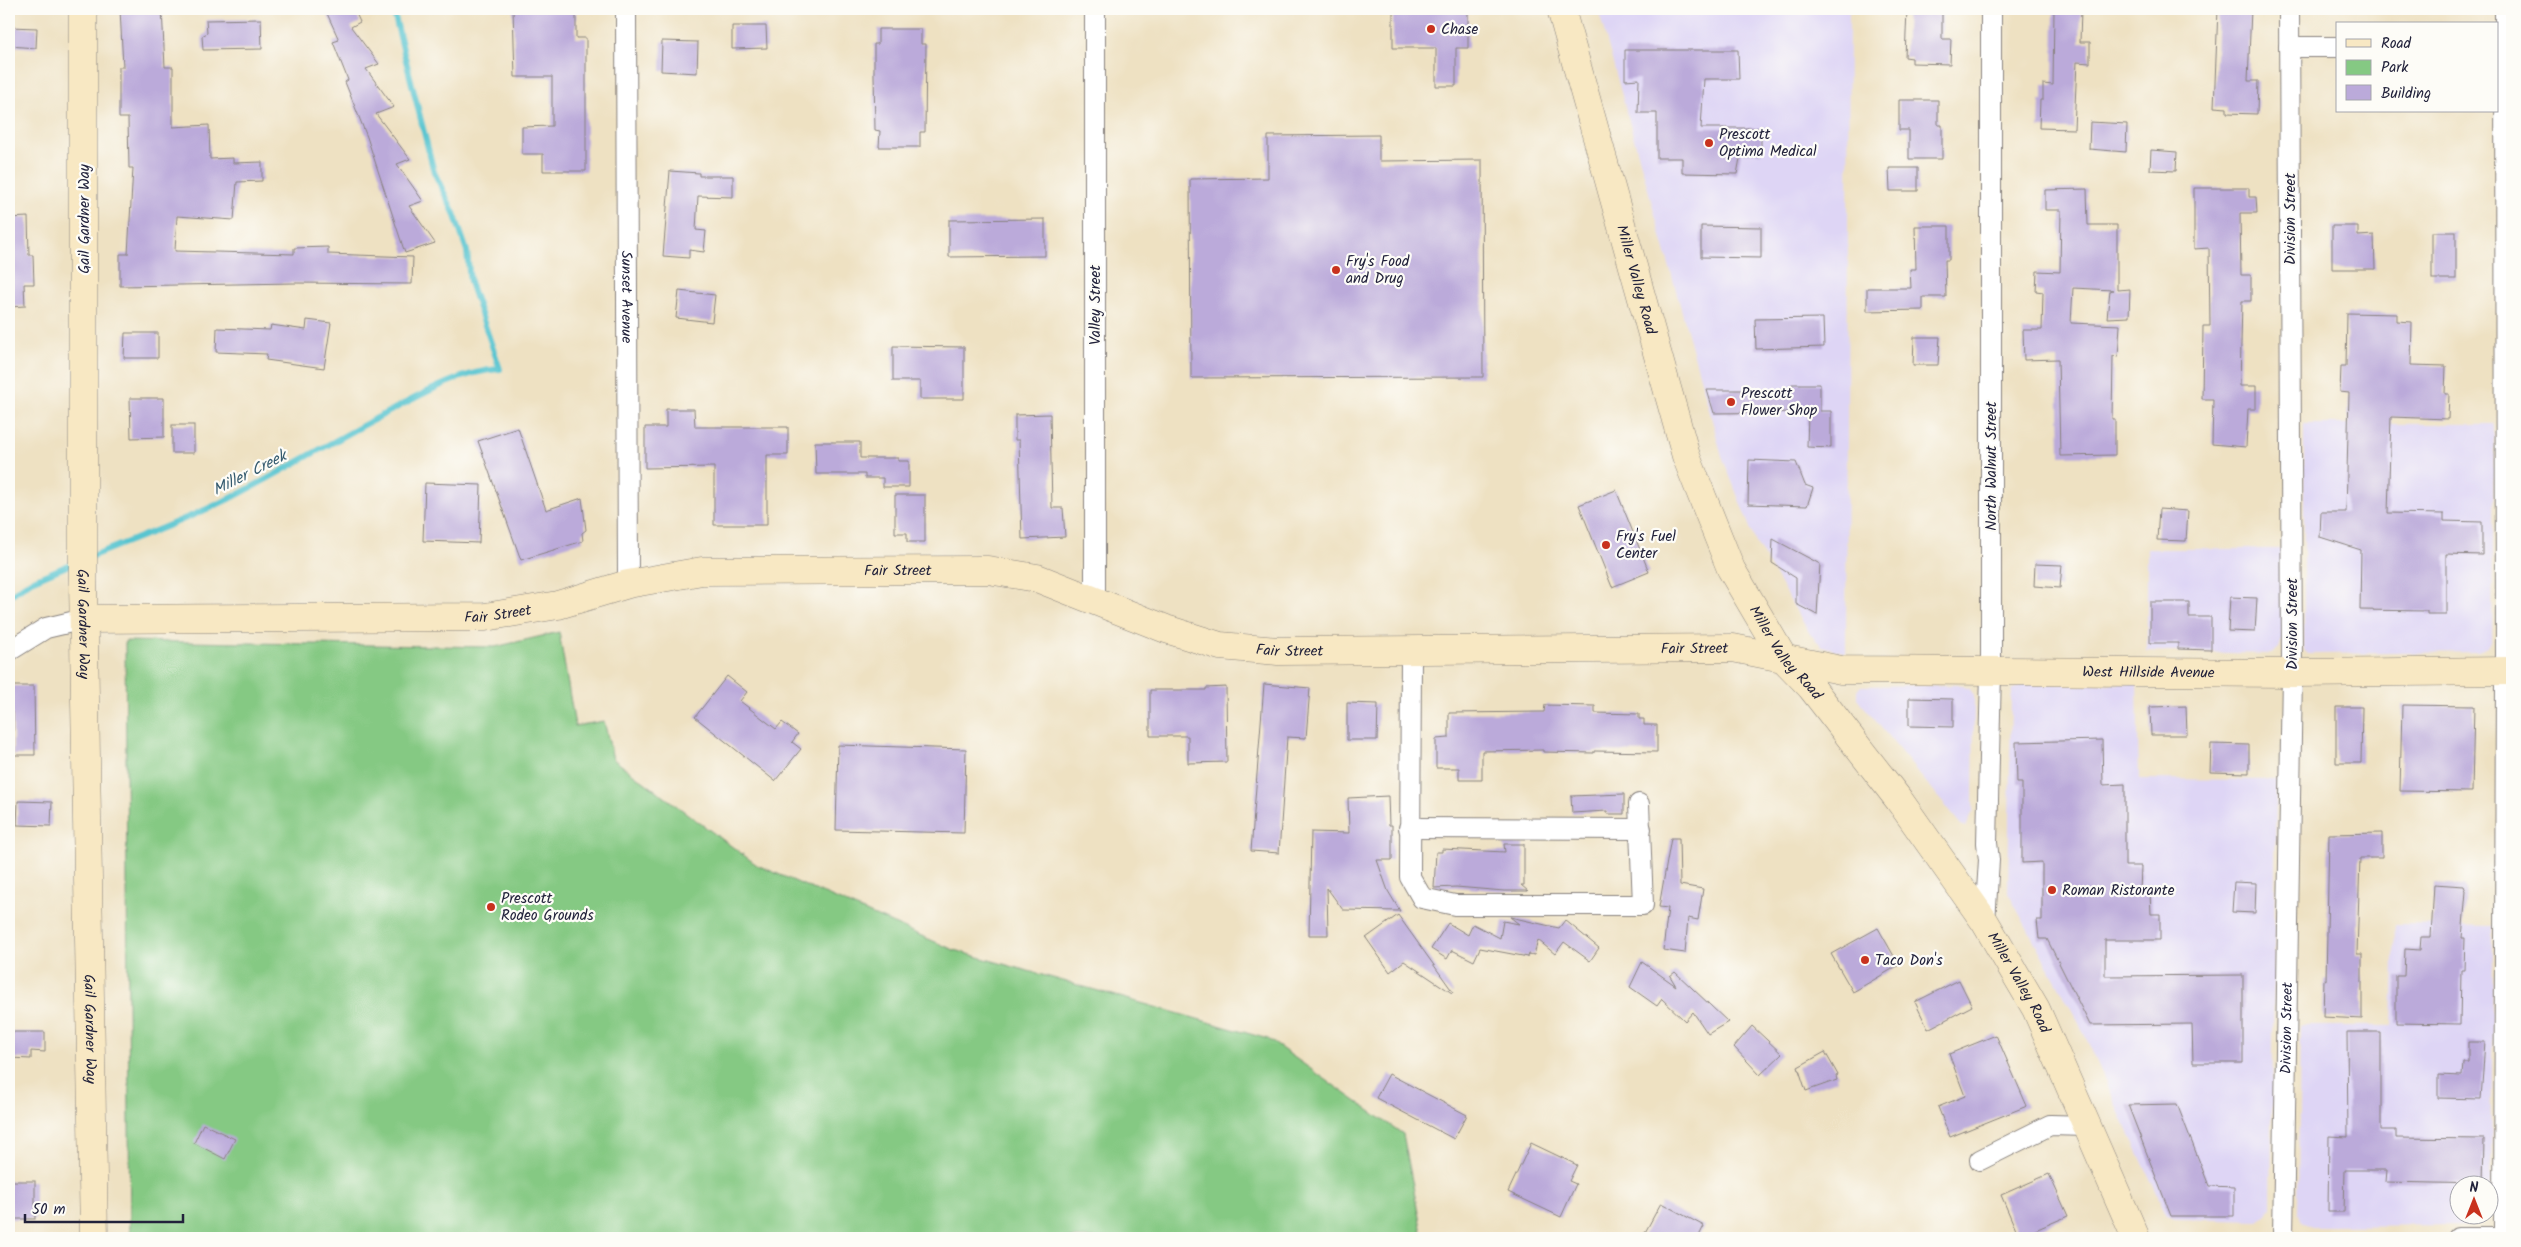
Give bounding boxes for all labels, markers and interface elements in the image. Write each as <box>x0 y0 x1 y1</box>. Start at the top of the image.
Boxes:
place label: Chase <box>1441 18 1478 42</box>
legend <box>2336 22 2498 112</box>
marker: Chase <box>1425 23 1437 35</box>
text: Road <box>2381 32 2412 56</box>
text: Park <box>2381 56 2409 80</box>
text: Building <box>2381 82 2431 106</box>
place label: Prescott Optima Medical <box>1719 123 1817 164</box>
marker: Prescott Optima Medical <box>1703 137 1715 149</box>
street label: Gail Gardner Way <box>73 163 97 274</box>
street label: Division Street <box>2279 173 2303 265</box>
street label: Miller Valley Road <box>1609 222 1663 338</box>
place label: Fry's Food and Drug <box>1346 250 1410 291</box>
street label: Sunset Avenue <box>614 251 638 343</box>
marker: Fry's Food and Drug <box>1330 264 1342 276</box>
street label: Valley Street <box>1084 265 1108 345</box>
place label: Prescott Flower Shop <box>1741 382 1817 423</box>
marker: Prescott Flower Shop <box>1725 396 1737 408</box>
street label: North Walnut Street <box>1980 401 2004 531</box>
water label: Miller Creek <box>208 443 293 503</box>
place label: Fry's Fuel Center <box>1616 525 1676 566</box>
marker: Fry's Fuel Center <box>1600 539 1612 551</box>
street label: Fair Street <box>864 559 932 583</box>
street label: Gail Gardner Way <box>70 569 96 680</box>
street label: Division Street <box>2281 578 2305 670</box>
street label: Fair Street <box>464 599 533 630</box>
street label: Miller Valley Road <box>1742 601 1828 706</box>
street label: Fair Street <box>1661 637 1729 661</box>
street label: Fair Street <box>1255 638 1324 664</box>
street label: West Hillside Avenue <box>2082 661 2215 685</box>
place label: Roman Ristorante <box>2062 879 2175 903</box>
marker: Roman Ristorante <box>2046 884 2058 896</box>
place label: Prescott Rodeo Grounds <box>501 887 594 928</box>
marker: Prescott Rodeo Grounds <box>485 901 497 913</box>
street label: Miller Valley Road <box>1980 928 2056 1038</box>
place label: Taco Don's <box>1875 949 1943 973</box>
marker: Taco Don's <box>1859 954 1871 966</box>
street label: Gail Gardner Way <box>77 974 102 1085</box>
street label: Division Street <box>2275 982 2300 1074</box>
north arrow <box>2448 1174 2498 1224</box>
text: N <box>2470 1177 2479 1199</box>
scale bar <box>25 1192 182 1224</box>
text: 50 m <box>32 1198 66 1222</box>

